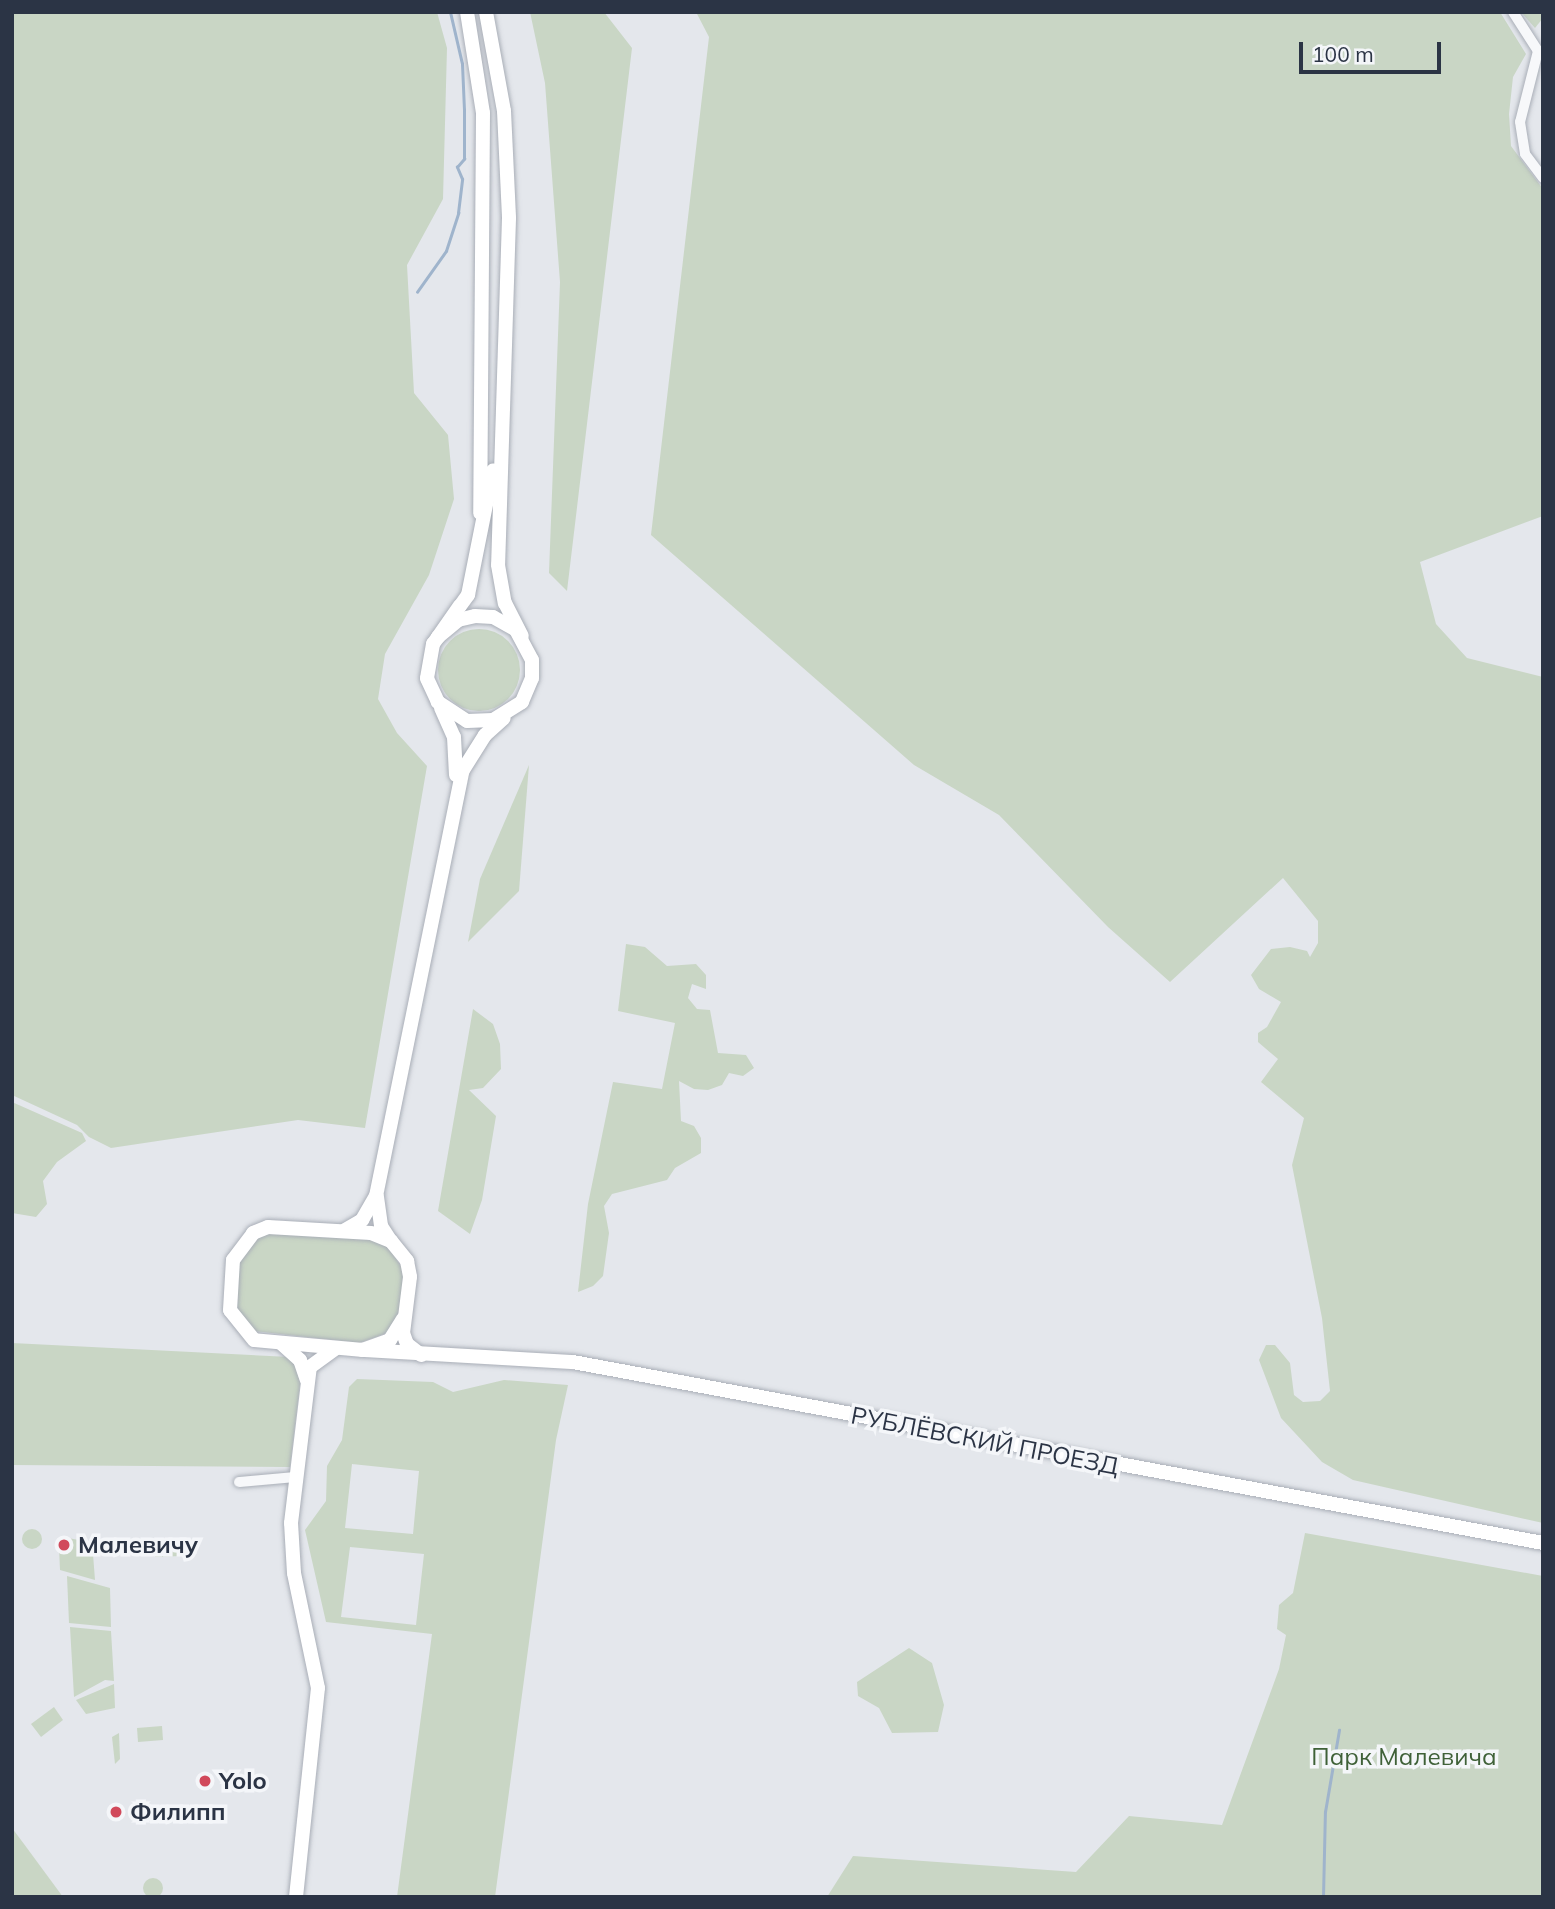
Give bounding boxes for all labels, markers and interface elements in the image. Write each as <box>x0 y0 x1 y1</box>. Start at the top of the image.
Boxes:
scale bar <box>1303 28 1445 72</box>
text: 100 m <box>1312 41 1374 67</box>
street label: РУБЛЁВСКИЙ ПРОЕЗД <box>849 1401 1121 1481</box>
place label: Малевичу <box>78 1531 198 1559</box>
marker: Малевичу <box>56 1537 72 1553</box>
park label: Парк Малевича <box>1311 1743 1497 1771</box>
place label: Yolo <box>219 1767 267 1795</box>
marker: Yolo <box>197 1773 213 1789</box>
place label: Филипп <box>130 1798 225 1826</box>
marker: Филипп <box>108 1804 124 1820</box>

